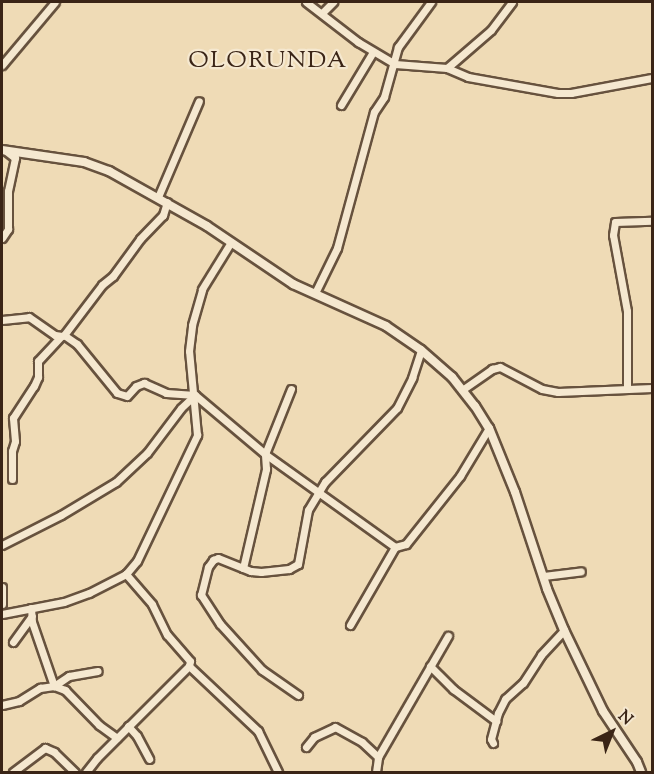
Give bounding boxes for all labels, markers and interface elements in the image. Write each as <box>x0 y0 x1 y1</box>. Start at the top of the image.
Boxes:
district label: OLORUNDA <box>188 48 348 76</box>
north arrow <box>582 702 642 762</box>
text: N <box>612 706 637 731</box>

